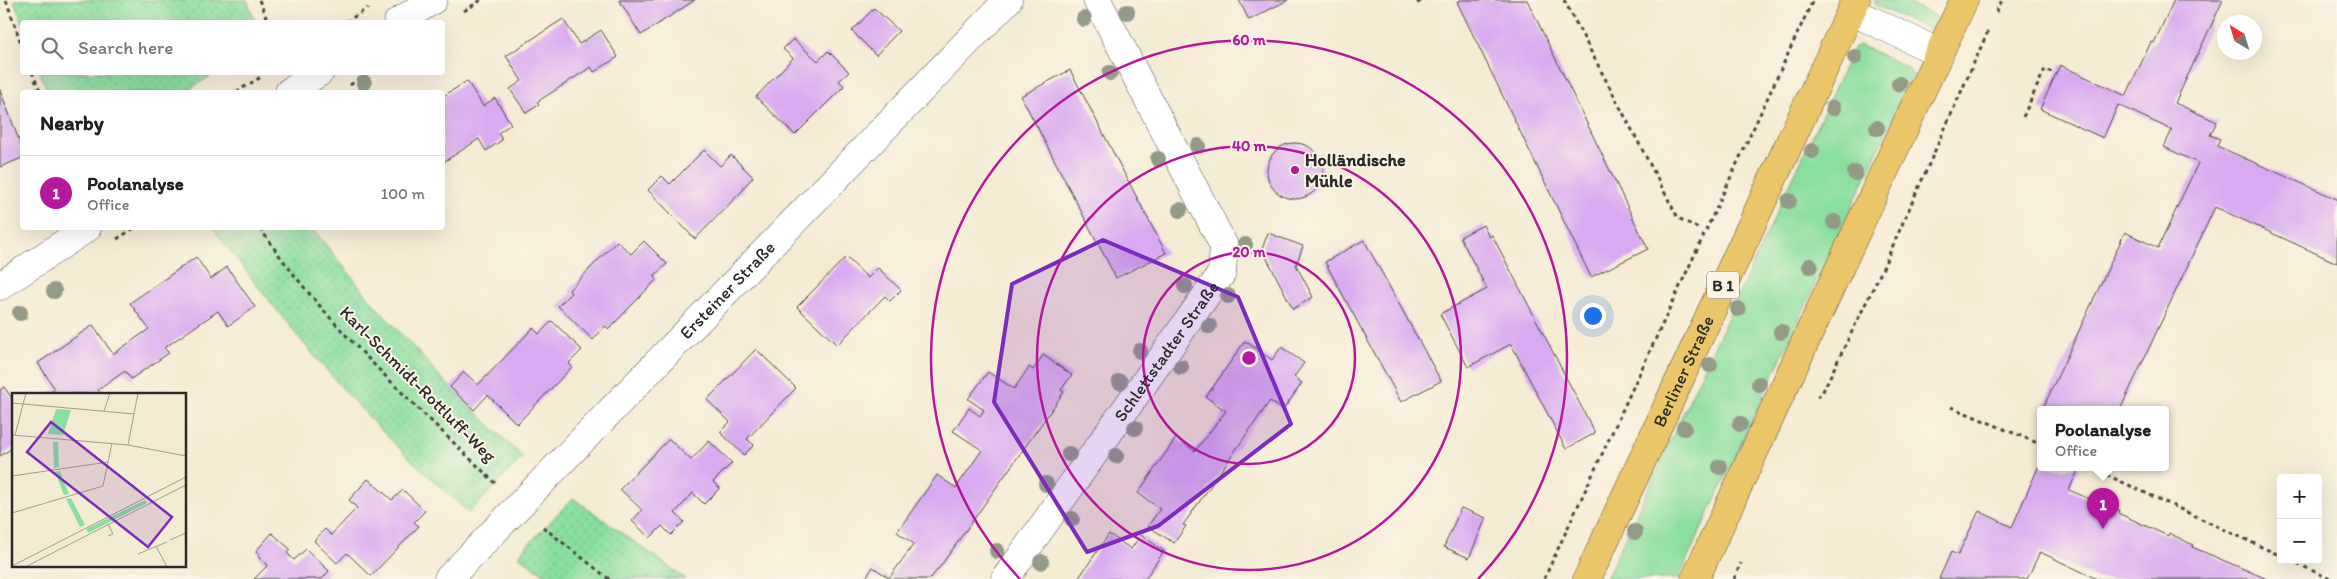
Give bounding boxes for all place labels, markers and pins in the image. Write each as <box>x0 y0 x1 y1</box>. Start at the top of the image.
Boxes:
place label: Holländische Mühle <box>1305 149 1406 192</box>
marker: Holländische Mühle <box>1289 164 1301 176</box>
centre of rings <box>1240 349 1258 367</box>
pin: 1 <box>2087 488 2119 529</box>

